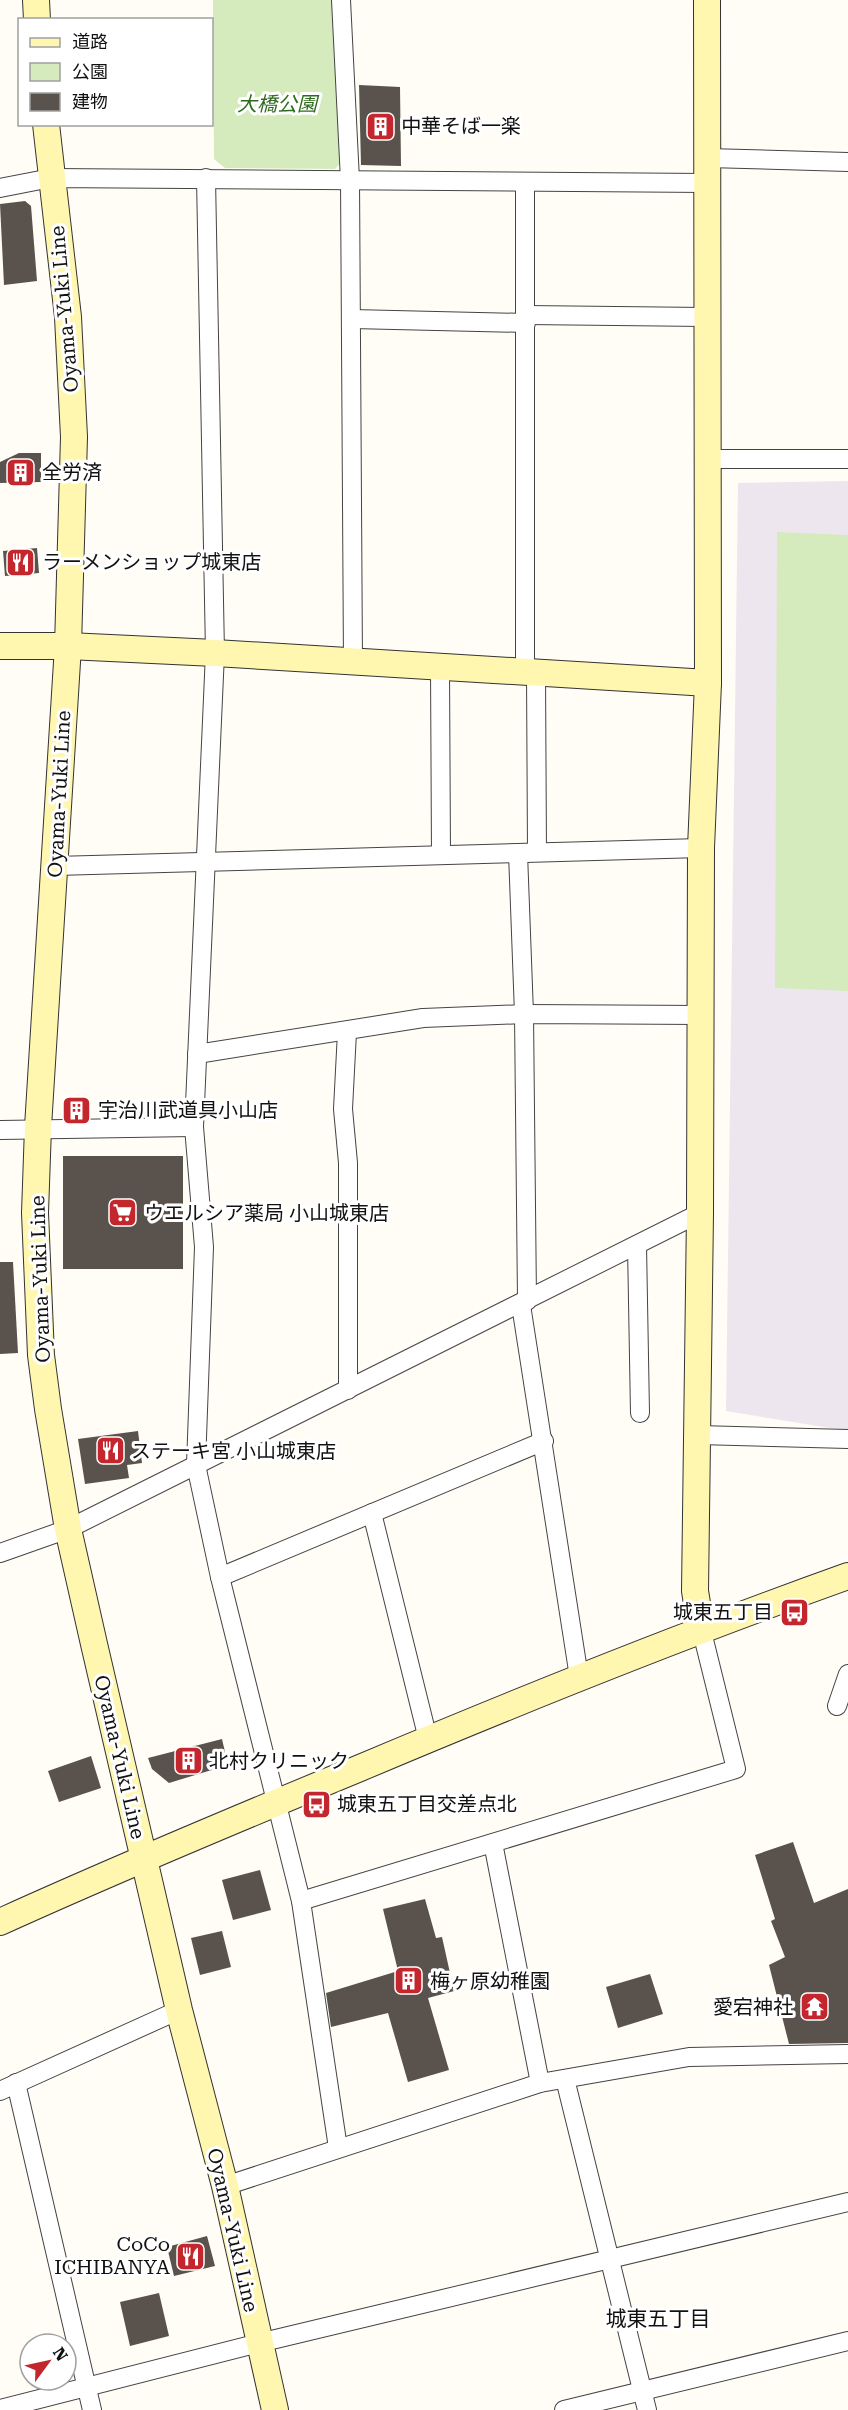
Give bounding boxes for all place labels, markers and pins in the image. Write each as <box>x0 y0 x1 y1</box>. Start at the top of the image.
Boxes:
building icon: 中華そば一楽 <box>364 110 396 142</box>
place label: 中華そば一楽 <box>401 114 521 138</box>
building icon: 全労済 <box>5 456 37 488</box>
place label: 全労済 <box>42 460 102 484</box>
restaurant icon: ラーメンショップ城東店 <box>5 546 37 578</box>
place label: ラーメンショップ城東店 <box>42 550 261 574</box>
building icon: 宇治川武道具小山店 <box>61 1094 93 1126</box>
place label: 宇治川武道具小山店 <box>98 1098 278 1122</box>
supermarket icon: ウエルシア薬局 小山城東店 <box>107 1197 139 1229</box>
place label: ウエルシア薬局 小山城東店 <box>144 1201 389 1225</box>
restaurant icon: ステーキ宮 小山城東店 <box>94 1435 126 1467</box>
place label: ステーキ宮 小山城東店 <box>131 1439 336 1463</box>
bus stop icon: 城東五丁目 <box>778 1596 810 1628</box>
place label: 城東五丁目 <box>673 1600 773 1624</box>
building icon: 北村クリニック <box>172 1745 204 1777</box>
place label: 北村クリニック <box>209 1749 349 1773</box>
bus stop icon: 城東五丁目交差点北 <box>300 1788 332 1820</box>
place label: 城東五丁目交差点北 <box>337 1792 517 1816</box>
building icon: 梅ヶ原幼稚園 <box>393 1965 425 1997</box>
place label: 梅ヶ原幼稚園 <box>430 1969 550 1993</box>
temple icon: 愛宕神社 <box>798 1991 830 2023</box>
place label: 愛宕神社 <box>713 1995 793 2019</box>
place label: CoCo ICHIBANYA <box>54 2232 170 2279</box>
restaurant icon: CoCo ICHIBANYA <box>175 2240 207 2272</box>

